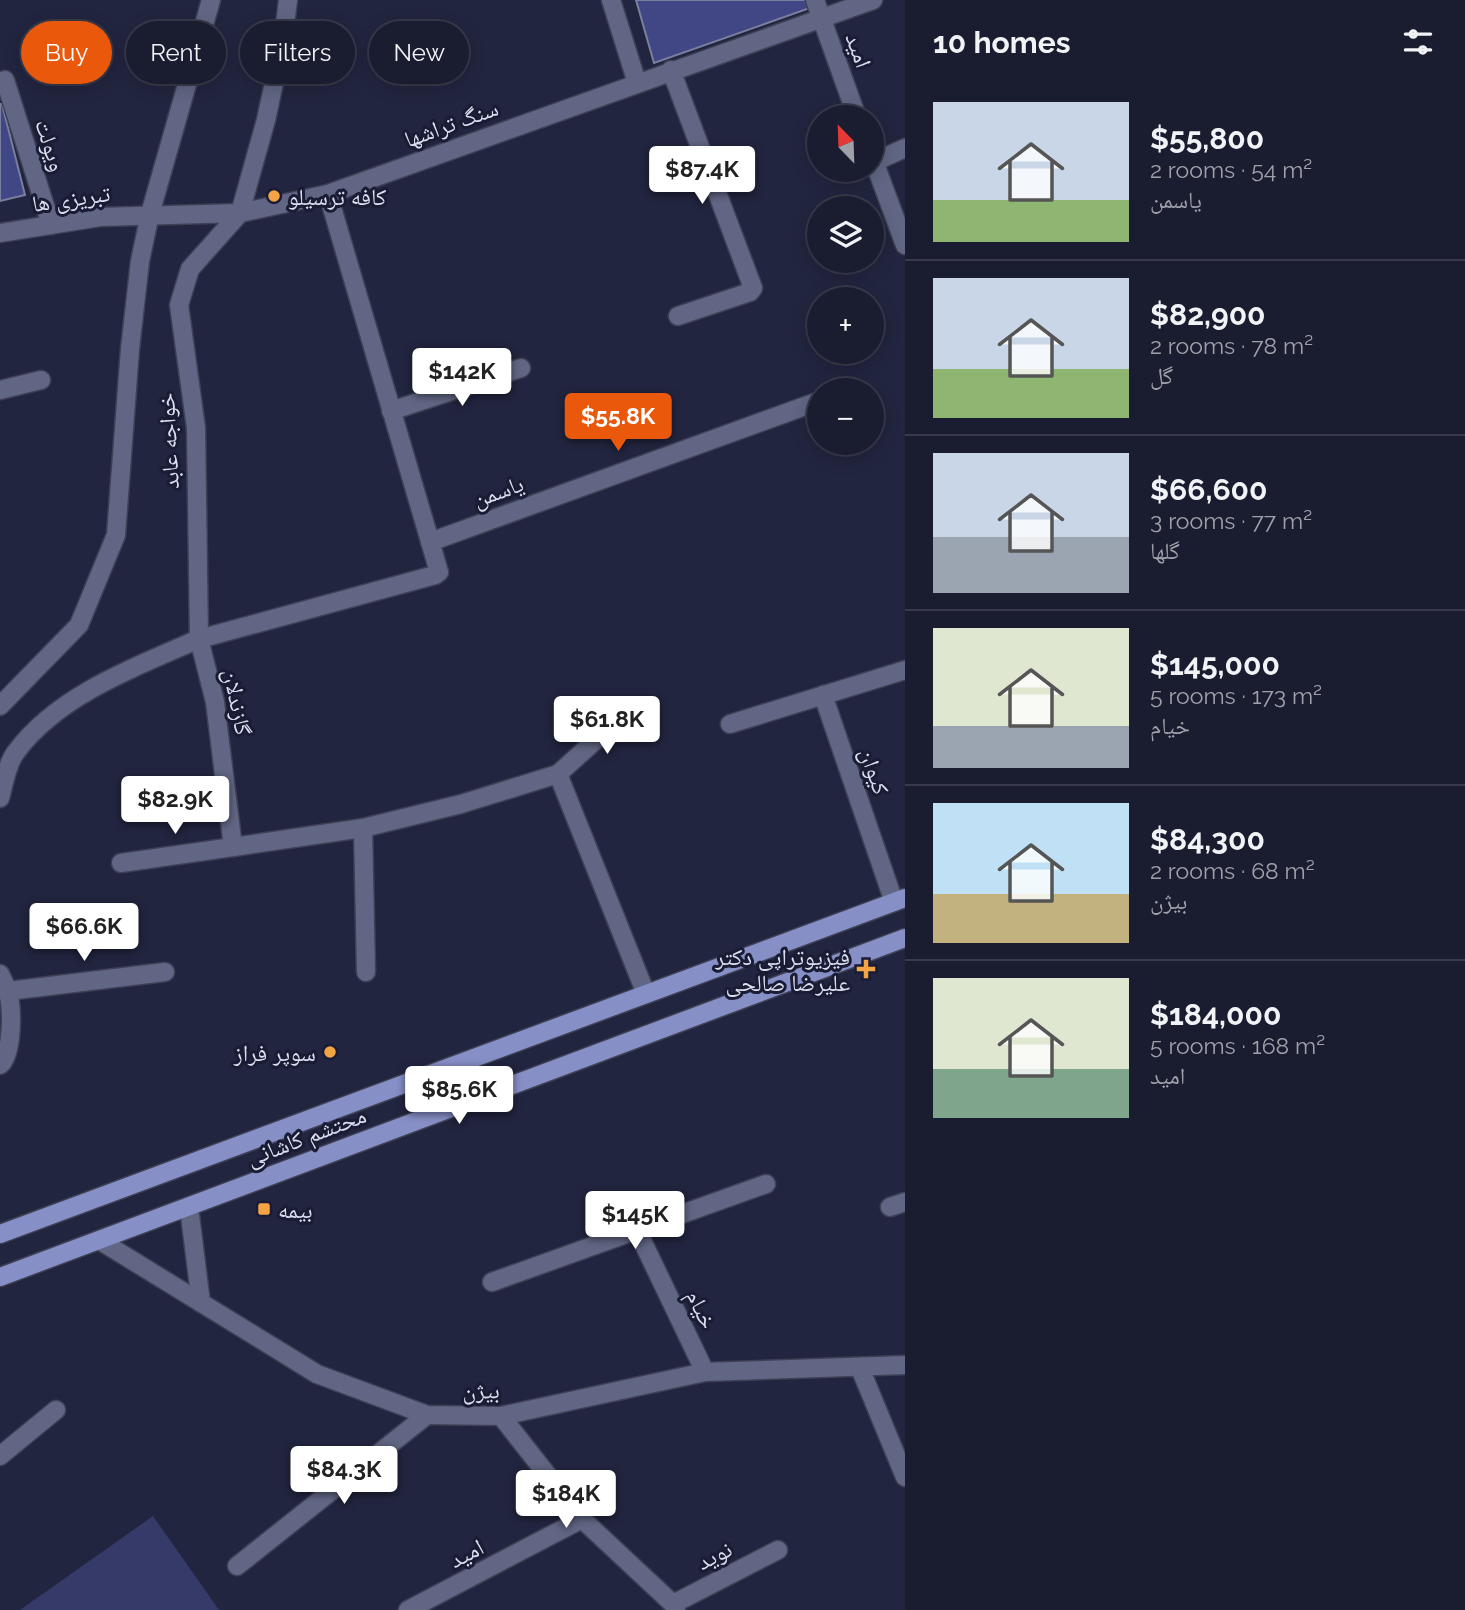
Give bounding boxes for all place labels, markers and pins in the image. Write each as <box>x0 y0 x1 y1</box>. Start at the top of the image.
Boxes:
pin: $87.4K <box>645 146 759 206</box>
place label: کافه ترسیلو <box>288 183 387 210</box>
marker: کافه ترسیلو <box>266 188 282 204</box>
pin: $142K <box>413 348 511 408</box>
pin: $55.8K <box>561 393 675 453</box>
pin: $61.8K <box>550 696 664 756</box>
pin: $82.9K <box>118 776 232 836</box>
pin: $66.6K <box>27 904 141 963</box>
place label: فیزیوتراپی دکتر علیرضا صالحی <box>714 943 850 997</box>
marker: فیزیوتراپی دکتر علیرضا صالحی <box>856 959 876 979</box>
place label: سوپر فراز <box>233 1039 316 1067</box>
marker: سوپر فراز <box>322 1044 338 1060</box>
pin: $85.6K <box>402 1066 516 1126</box>
pin: $145K <box>586 1192 684 1251</box>
place label: بیمه <box>278 1196 313 1223</box>
marker: بیمه <box>256 1201 272 1217</box>
pin: $84.3K <box>287 1446 401 1506</box>
pin: $184K <box>517 1470 615 1530</box>

